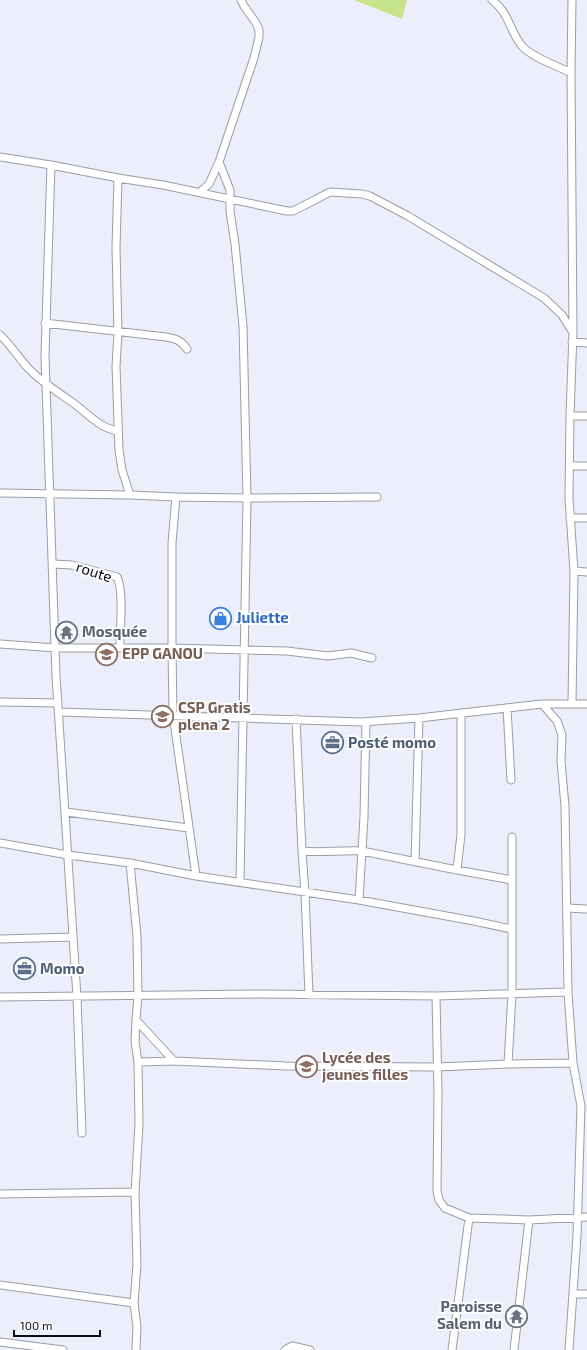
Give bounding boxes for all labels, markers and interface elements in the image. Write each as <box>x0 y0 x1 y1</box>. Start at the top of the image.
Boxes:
street label: route <box>74 557 115 585</box>
shop icon: Juliette <box>208 605 234 631</box>
place label: Juliette <box>236 608 289 626</box>
temple icon: Mosquée <box>54 619 80 645</box>
place label: Mosquée <box>82 622 147 640</box>
school or university icon: EPP GANOU <box>94 641 120 667</box>
place label: EPP GANOU <box>122 644 203 662</box>
place label: CSP Gratis plena 2 <box>178 698 251 733</box>
school or university icon: CSP Gratis plena 2 <box>149 704 175 730</box>
office icon: Posté momo <box>319 730 345 756</box>
place label: Posté momo <box>348 733 436 751</box>
office icon: Momo <box>12 956 38 982</box>
place label: Momo <box>40 959 85 977</box>
place label: Lycée des jeunes filles <box>322 1048 408 1083</box>
school or university icon: Lycée des jeunes filles <box>294 1054 320 1080</box>
place label: Paroisse Salem du <box>437 1297 502 1332</box>
temple icon: Paroisse Salem du <box>504 1303 530 1329</box>
scale bar <box>14 1312 100 1338</box>
text: 100 m <box>20 1318 52 1332</box>

